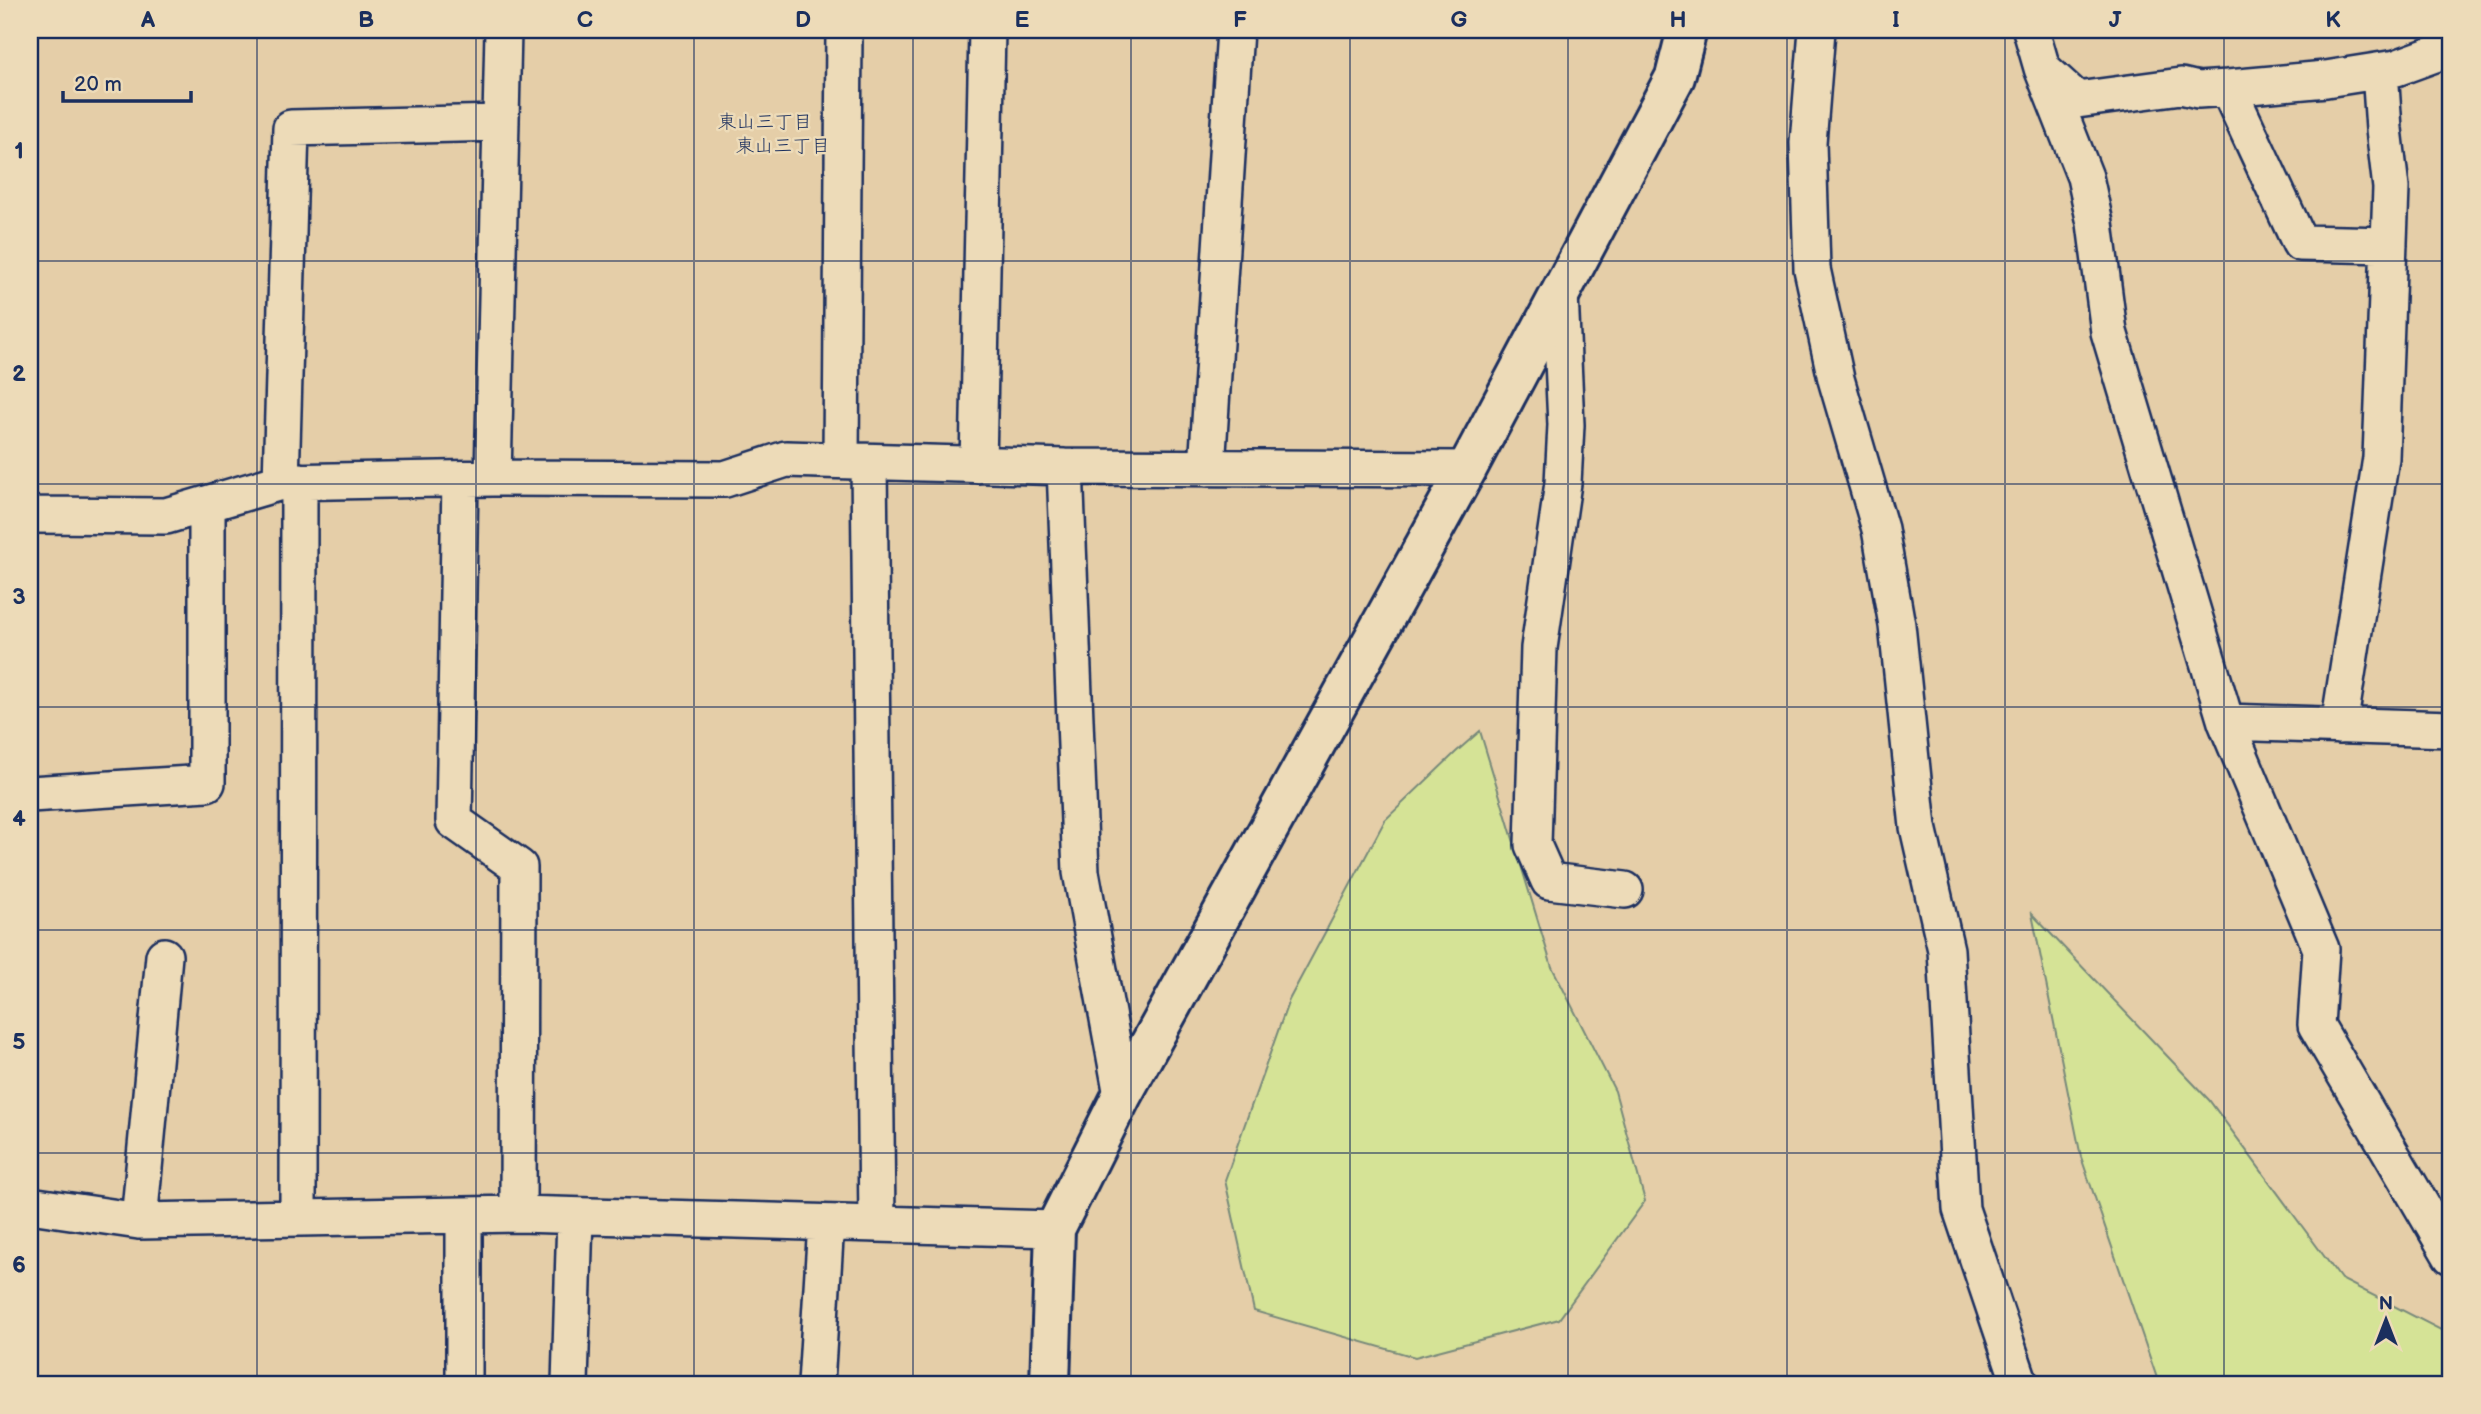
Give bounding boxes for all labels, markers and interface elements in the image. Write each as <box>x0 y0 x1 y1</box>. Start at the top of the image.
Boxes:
text: A <box>140 6 156 34</box>
text: B <box>358 6 374 34</box>
text: C <box>577 6 593 34</box>
text: D <box>795 6 811 34</box>
text: E <box>1015 6 1030 34</box>
text: F <box>1233 6 1247 34</box>
text: G <box>1451 6 1468 34</box>
text: H <box>1669 6 1687 34</box>
text: I <box>1892 6 1900 34</box>
text: J <box>2109 6 2122 34</box>
text: K <box>2325 6 2341 34</box>
scale bar <box>63 60 191 104</box>
text: 20 m <box>74 72 122 97</box>
district label: 東山三丁目 <box>717 111 813 134</box>
district label: 東山三丁目 <box>735 135 831 158</box>
text: 1 <box>14 137 24 165</box>
text: 2 <box>12 360 26 388</box>
text: 3 <box>12 583 26 611</box>
text: 4 <box>12 805 26 833</box>
text: 5 <box>12 1028 26 1056</box>
text: 6 <box>12 1251 26 1279</box>
north arrow <box>2352 1284 2422 1354</box>
text: N <box>2379 1293 2393 1316</box>

